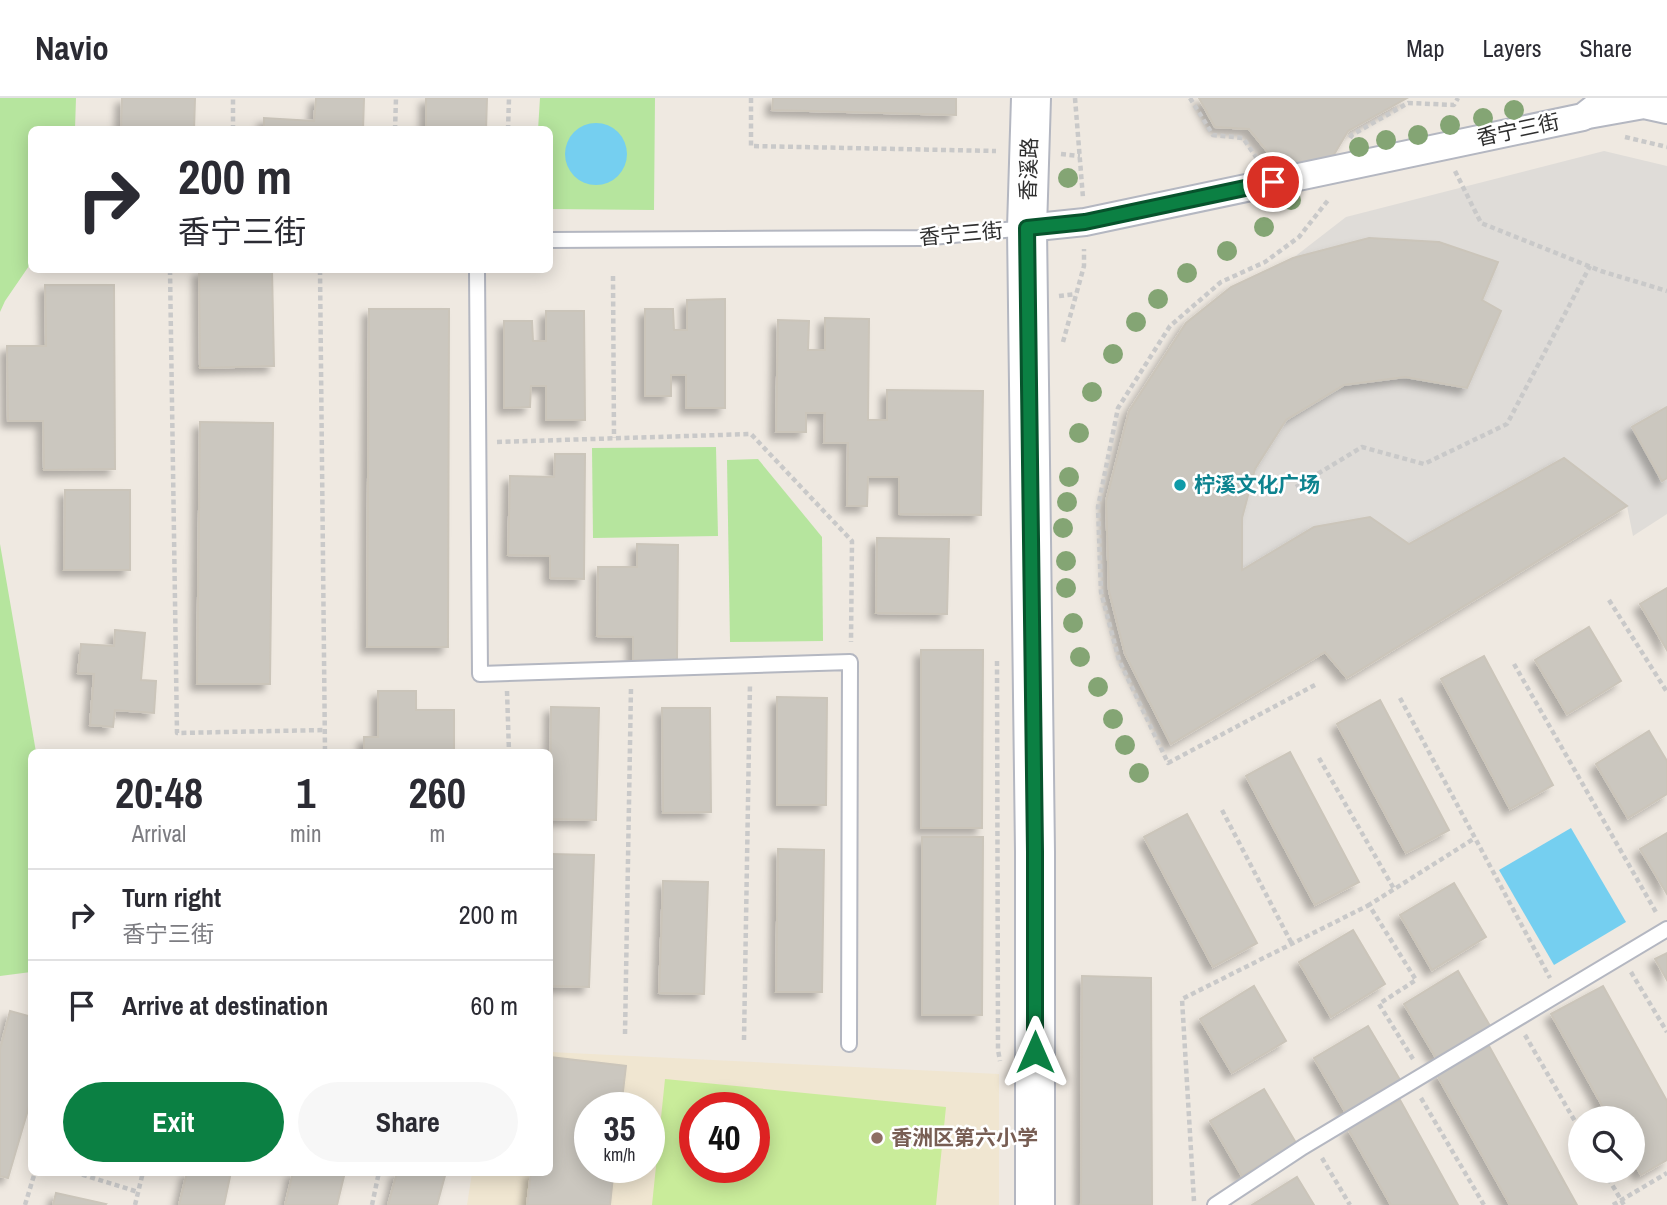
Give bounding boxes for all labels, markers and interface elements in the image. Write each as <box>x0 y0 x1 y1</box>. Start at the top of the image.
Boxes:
text: Navio <box>35 26 109 70</box>
text: Map <box>1406 32 1444 64</box>
text: Layers <box>1482 32 1541 64</box>
text: Share <box>1579 32 1632 64</box>
street label: 香宁三街 <box>1474 107 1562 152</box>
street label: 香溪路 <box>1013 137 1044 201</box>
text: 200 m <box>178 143 292 209</box>
pin <box>1243 152 1303 212</box>
icon: right <box>63 154 154 245</box>
icon: arrive <box>1254 163 1292 201</box>
text: 香宁三街 <box>178 210 306 253</box>
street label: 香宁三街 <box>918 215 1004 252</box>
place label: 柠溪文化广场 <box>1194 470 1320 499</box>
marker: 柠溪文化广场 <box>1172 477 1188 493</box>
text: 20:48 <box>115 765 203 821</box>
text: 1 <box>296 765 315 821</box>
text: 260 <box>409 765 466 821</box>
text: Arrival <box>132 818 186 849</box>
text: min <box>290 818 322 849</box>
text: m <box>429 818 445 849</box>
text: Turn right <box>122 880 221 915</box>
icon: right <box>63 896 101 934</box>
text: 200 m <box>459 897 518 932</box>
text: 香宁三街 <box>122 918 214 949</box>
icon: arrive <box>63 987 101 1025</box>
text: Arrive at destination <box>122 988 328 1023</box>
text: 60 m <box>471 988 518 1023</box>
position arrow <box>998 1015 1072 1089</box>
button: Exit <box>63 1082 284 1162</box>
button: Share <box>298 1082 518 1162</box>
speed limit sign: 40 <box>679 1092 770 1183</box>
text: 35 <box>604 1105 635 1152</box>
map controls <box>1568 1106 1645 1183</box>
button: search <box>1568 1106 1645 1183</box>
place label: 香洲区第六小学 <box>891 1123 1038 1152</box>
marker: 香洲区第六小学 <box>869 1130 885 1146</box>
text: km/h <box>604 1142 636 1167</box>

